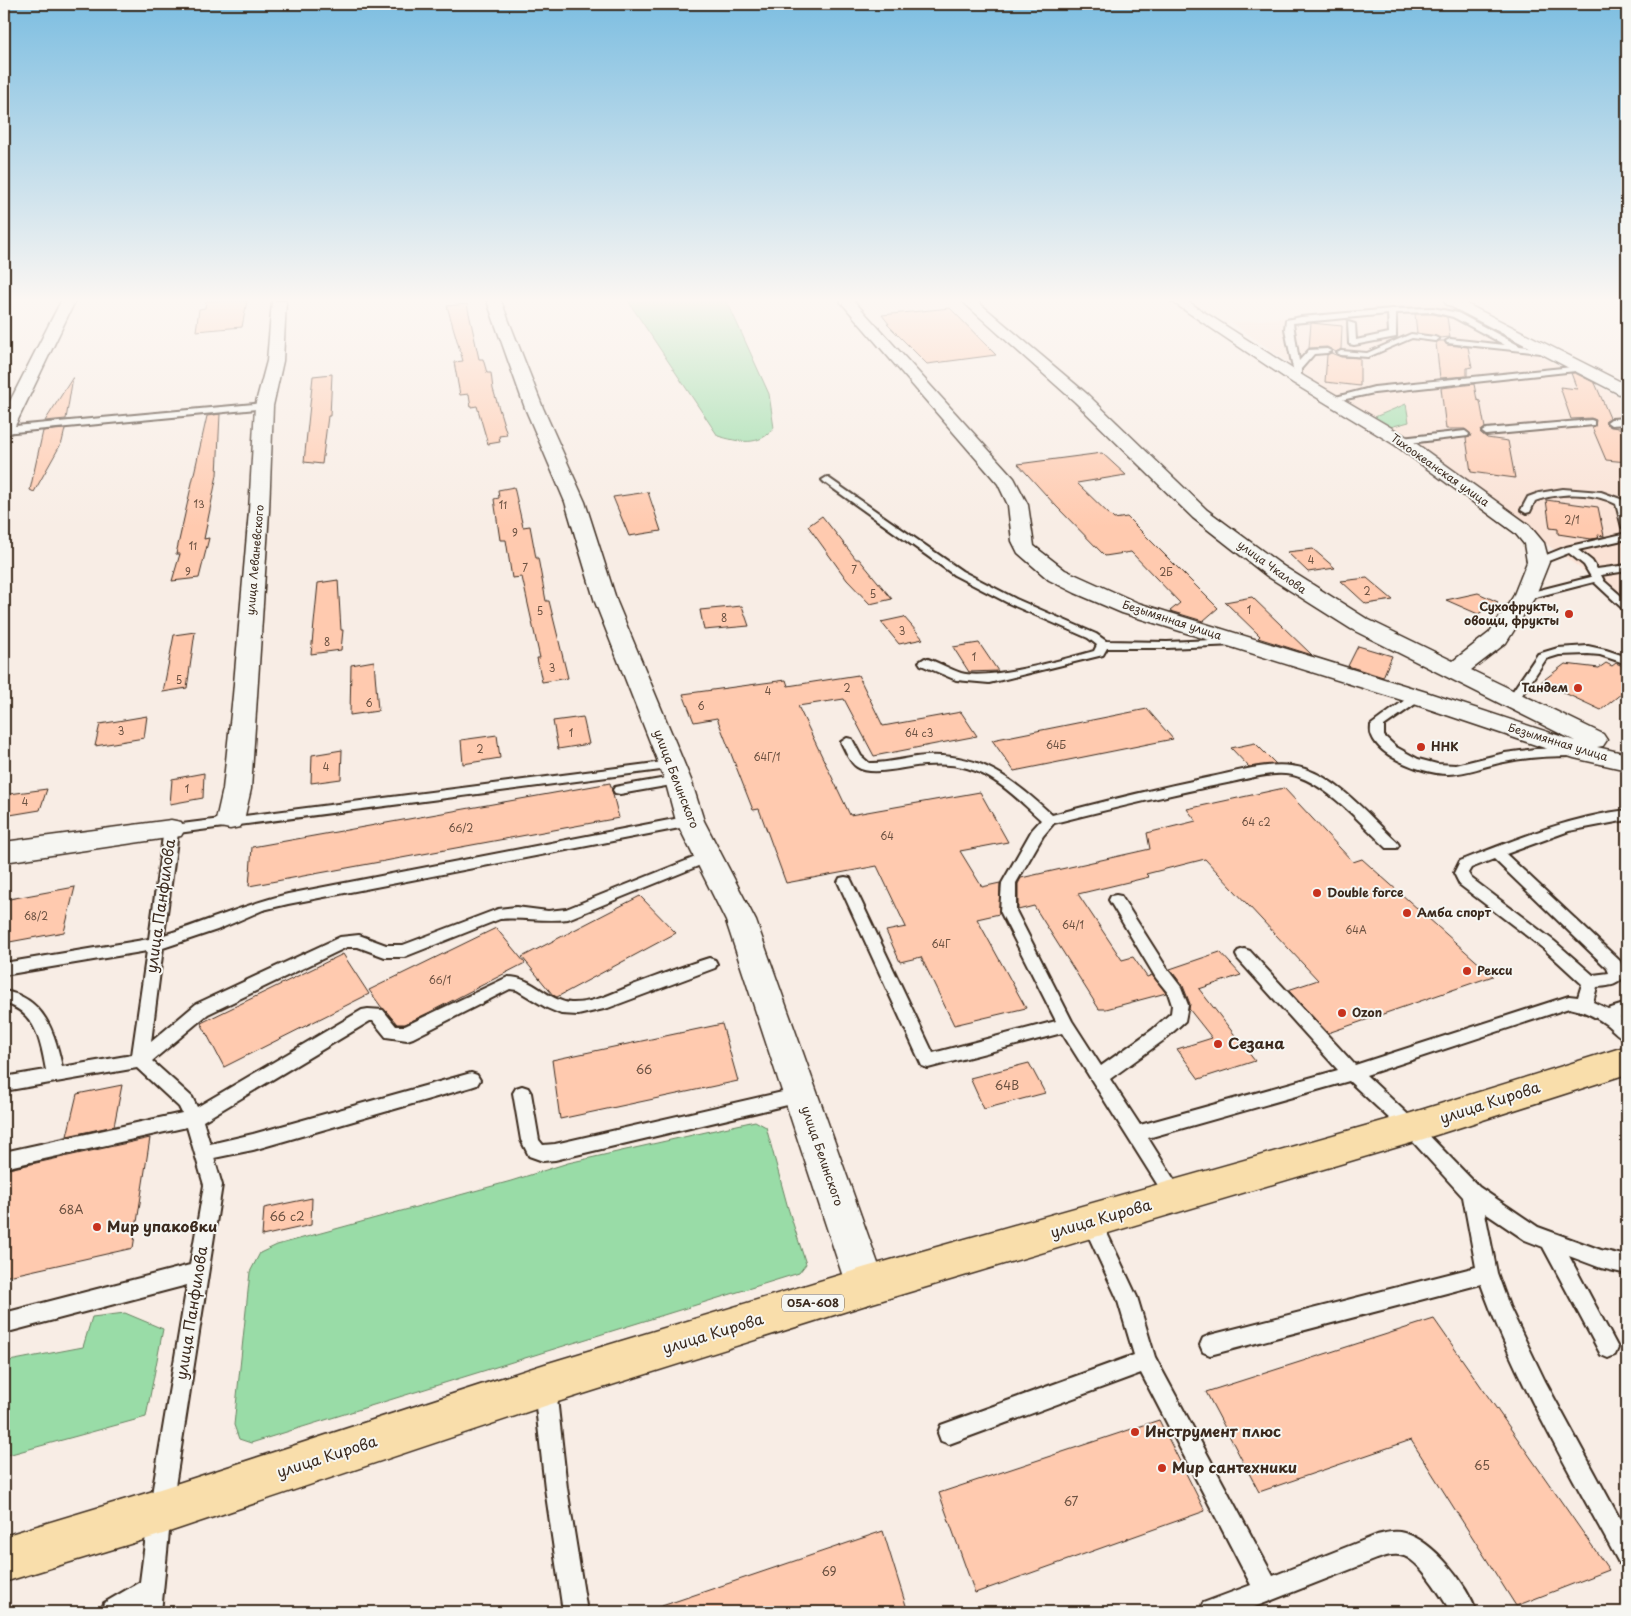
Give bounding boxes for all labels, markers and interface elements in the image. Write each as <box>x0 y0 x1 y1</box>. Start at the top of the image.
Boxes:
street label: Тихоокеанская улица <box>1387 429 1493 510</box>
house number: 13 <box>193 496 205 511</box>
house number: 11 <box>499 497 507 512</box>
street label: улица Леваневского <box>241 504 268 616</box>
house number: 2/1 <box>1564 512 1580 527</box>
house number: 9 <box>512 525 518 540</box>
street label: улица Чкалова <box>1234 536 1310 598</box>
house number: 11 <box>189 538 197 553</box>
house number: 4 <box>1308 552 1315 567</box>
house number: 7 <box>522 560 528 575</box>
house number: 7 <box>851 562 857 577</box>
house number: 9 <box>185 564 191 579</box>
house number: 2Б <box>1159 564 1173 579</box>
house number: 2 <box>1363 583 1371 598</box>
house number: 5 <box>870 586 876 601</box>
street label: Безымянная улица <box>1120 595 1224 644</box>
place label: Сухофрукты, овощи, фрукты <box>1464 597 1559 629</box>
house number: 1 <box>1247 602 1251 617</box>
house number: 5 <box>537 603 543 618</box>
marker: Сухофрукты, овощи, фрукты <box>1563 608 1575 620</box>
house number: 8 <box>721 610 727 625</box>
house number: 3 <box>899 623 905 638</box>
house number: 8 <box>324 634 330 649</box>
house number: 1 <box>972 649 976 664</box>
house number: 3 <box>549 660 555 675</box>
house number: 5 <box>176 672 182 687</box>
place label: Тандем <box>1522 678 1568 696</box>
house number: 2 <box>843 680 851 695</box>
marker: Тандем <box>1572 682 1584 694</box>
house number: 4 <box>765 683 772 698</box>
house number: 6 <box>365 695 373 710</box>
house number: 6 <box>697 698 705 713</box>
street label: Безымянная улица <box>1506 718 1610 765</box>
house number: 3 <box>118 723 124 738</box>
house number: 1 <box>569 725 573 740</box>
house number: 64 с3 <box>905 725 933 740</box>
street label: улица Белинского <box>650 726 704 831</box>
house number: 64Б <box>1046 737 1067 752</box>
place label: ННК <box>1431 737 1458 755</box>
house number: 2 <box>476 741 484 756</box>
marker: ННК <box>1415 741 1427 753</box>
house number: 64Г/1 <box>753 749 781 764</box>
house number: 4 <box>323 759 330 774</box>
house number: 1 <box>185 781 189 796</box>
house number: 4 <box>22 794 29 809</box>
house number: 64 с2 <box>1241 814 1271 829</box>
house number: 66/2 <box>449 820 473 835</box>
house number: 64 <box>880 828 894 843</box>
street label: улица Панфилова <box>139 837 180 974</box>
place label: Double force <box>1327 883 1404 901</box>
marker: Double force <box>1311 887 1323 899</box>
place label: Амба спорт <box>1417 903 1492 921</box>
marker: Амба спорт <box>1401 907 1413 919</box>
house number: 68/2 <box>24 908 48 923</box>
house number: 64/1 <box>1062 917 1084 932</box>
house number: 64А <box>1345 922 1367 937</box>
house number: 64Г <box>931 936 951 951</box>
place label: Рекси <box>1477 961 1513 979</box>
marker: Рекси <box>1461 965 1473 977</box>
house number: 66/1 <box>429 972 451 987</box>
place label: Ozon <box>1352 1003 1382 1021</box>
marker: Ozon <box>1336 1007 1348 1019</box>
place label: Сезана <box>1228 1031 1285 1054</box>
marker: Сезана <box>1212 1038 1224 1050</box>
house number: 66 <box>636 1060 652 1078</box>
street label: улица Кирова <box>1436 1074 1543 1129</box>
house number: 64В <box>995 1076 1019 1094</box>
street label: улица Белинского <box>797 1103 849 1208</box>
street label: улица Кирова <box>1047 1192 1155 1243</box>
house number: 68А <box>59 1200 83 1218</box>
house number: 66 с2 <box>269 1207 305 1225</box>
place label: Мир упаковки <box>107 1214 217 1237</box>
marker: Мир упаковки <box>91 1221 103 1233</box>
street label: улица Панфилова <box>169 1243 213 1381</box>
road number: 05А-608 <box>782 1295 844 1312</box>
street label: улица Кирова <box>659 1306 767 1359</box>
place label: Инструмент плюс <box>1145 1419 1281 1442</box>
marker: Инструмент плюс <box>1129 1426 1141 1438</box>
street label: улица Кирова <box>273 1428 380 1483</box>
place label: Мир сантехники <box>1172 1455 1297 1478</box>
house number: 65 <box>1474 1456 1490 1474</box>
marker: Мир сантехники <box>1156 1462 1168 1474</box>
house number: 67 <box>1064 1492 1079 1510</box>
house number: 69 <box>821 1562 837 1580</box>

